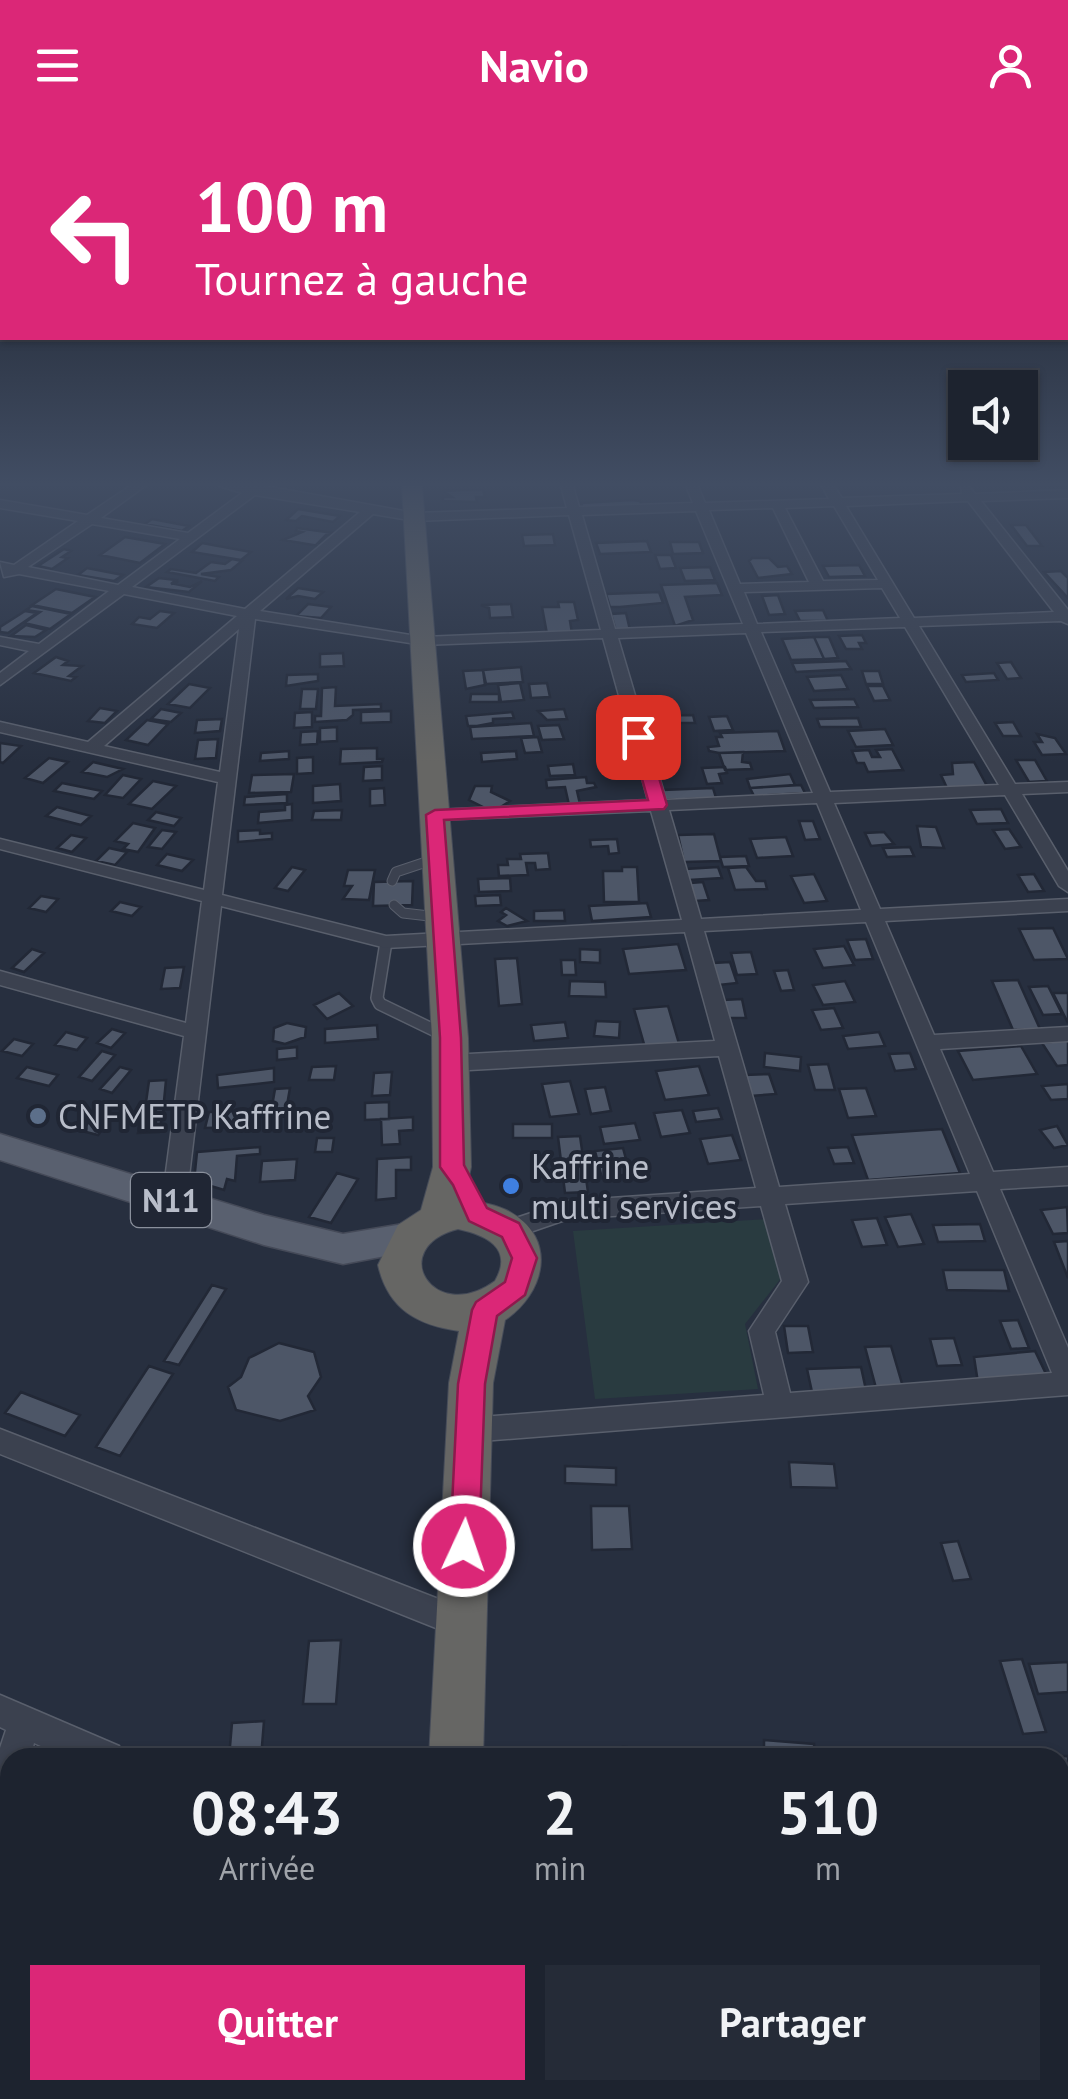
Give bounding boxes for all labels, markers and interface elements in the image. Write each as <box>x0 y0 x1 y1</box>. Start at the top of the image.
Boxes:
text: Navio <box>479 36 589 94</box>
icon: menu <box>30 38 85 93</box>
icon: person <box>983 38 1038 93</box>
text: 100 m <box>195 161 388 251</box>
icon: left <box>30 170 160 300</box>
text: Tournez à gauche <box>195 249 529 307</box>
map controls <box>948 370 1038 460</box>
button: sound <box>948 370 1038 460</box>
pin <box>596 695 681 780</box>
icon: arrive <box>611 710 666 765</box>
place label: CNFMETP Kaffrine <box>58 1093 331 1139</box>
marker: CNFMETP Kaffrine <box>27 1105 49 1127</box>
place label: Kaffrine multi services <box>531 1143 737 1229</box>
road number: N11 <box>131 1173 211 1227</box>
marker: Kaffrine multi services <box>500 1175 522 1197</box>
position arrow <box>412 1494 516 1598</box>
text: 08:43 <box>191 1773 343 1851</box>
text: 2 <box>543 1773 577 1851</box>
text: 510 <box>777 1773 879 1851</box>
text: Arrivée <box>219 1847 315 1889</box>
text: min <box>534 1847 586 1889</box>
text: m <box>815 1847 841 1889</box>
button: Quitter <box>30 1965 525 2080</box>
button: Partager <box>545 1965 1040 2080</box>

